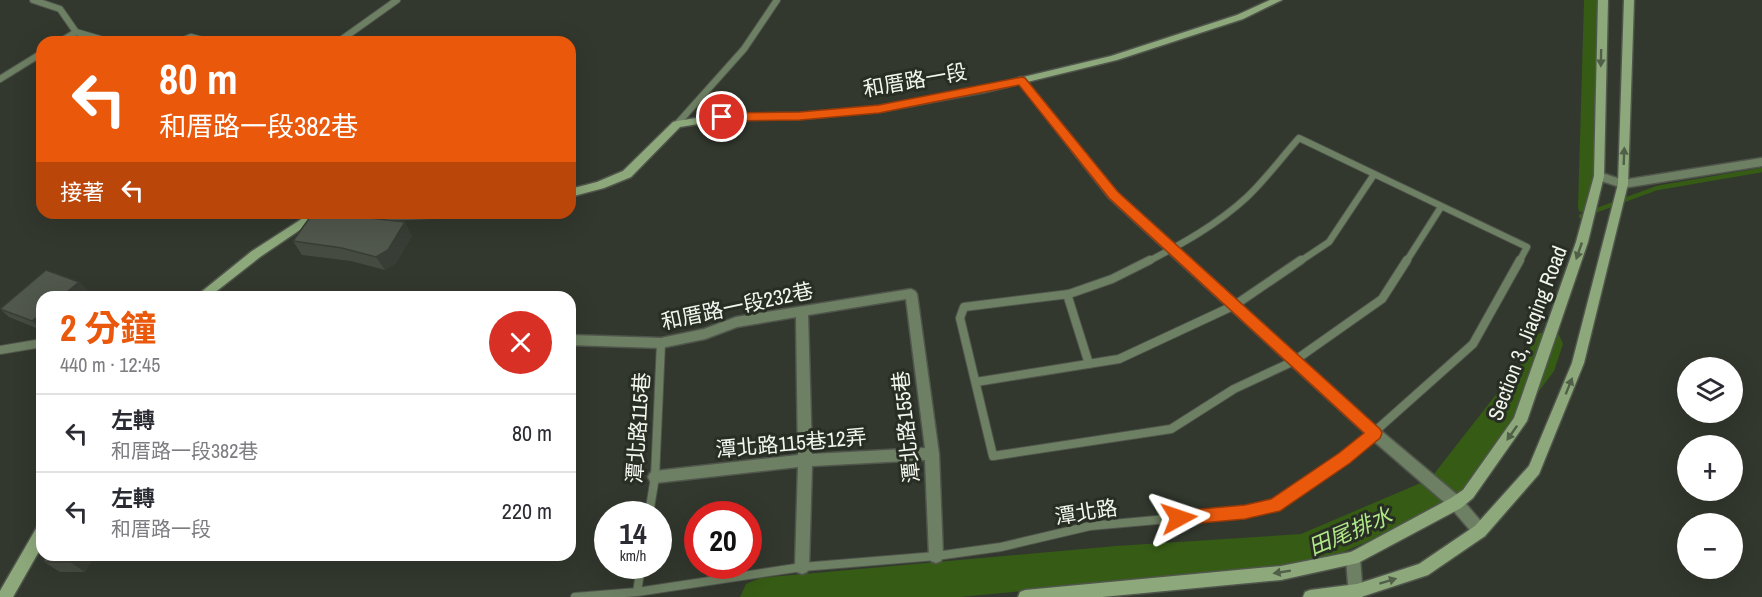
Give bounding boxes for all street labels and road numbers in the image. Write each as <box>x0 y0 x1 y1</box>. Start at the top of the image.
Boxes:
street label: 和厝路一段 <box>861 57 969 103</box>
street label: Section 3, Jiaqing Road <box>1480 242 1574 424</box>
street label: 和厝路一段232巷 <box>658 276 816 336</box>
street label: 潭北路155巷 <box>886 369 926 485</box>
street label: 潭北路115巷 <box>620 371 656 485</box>
street label: 潭北路115巷12弄 <box>714 422 868 464</box>
street label: 潭北路 <box>1053 493 1119 531</box>

